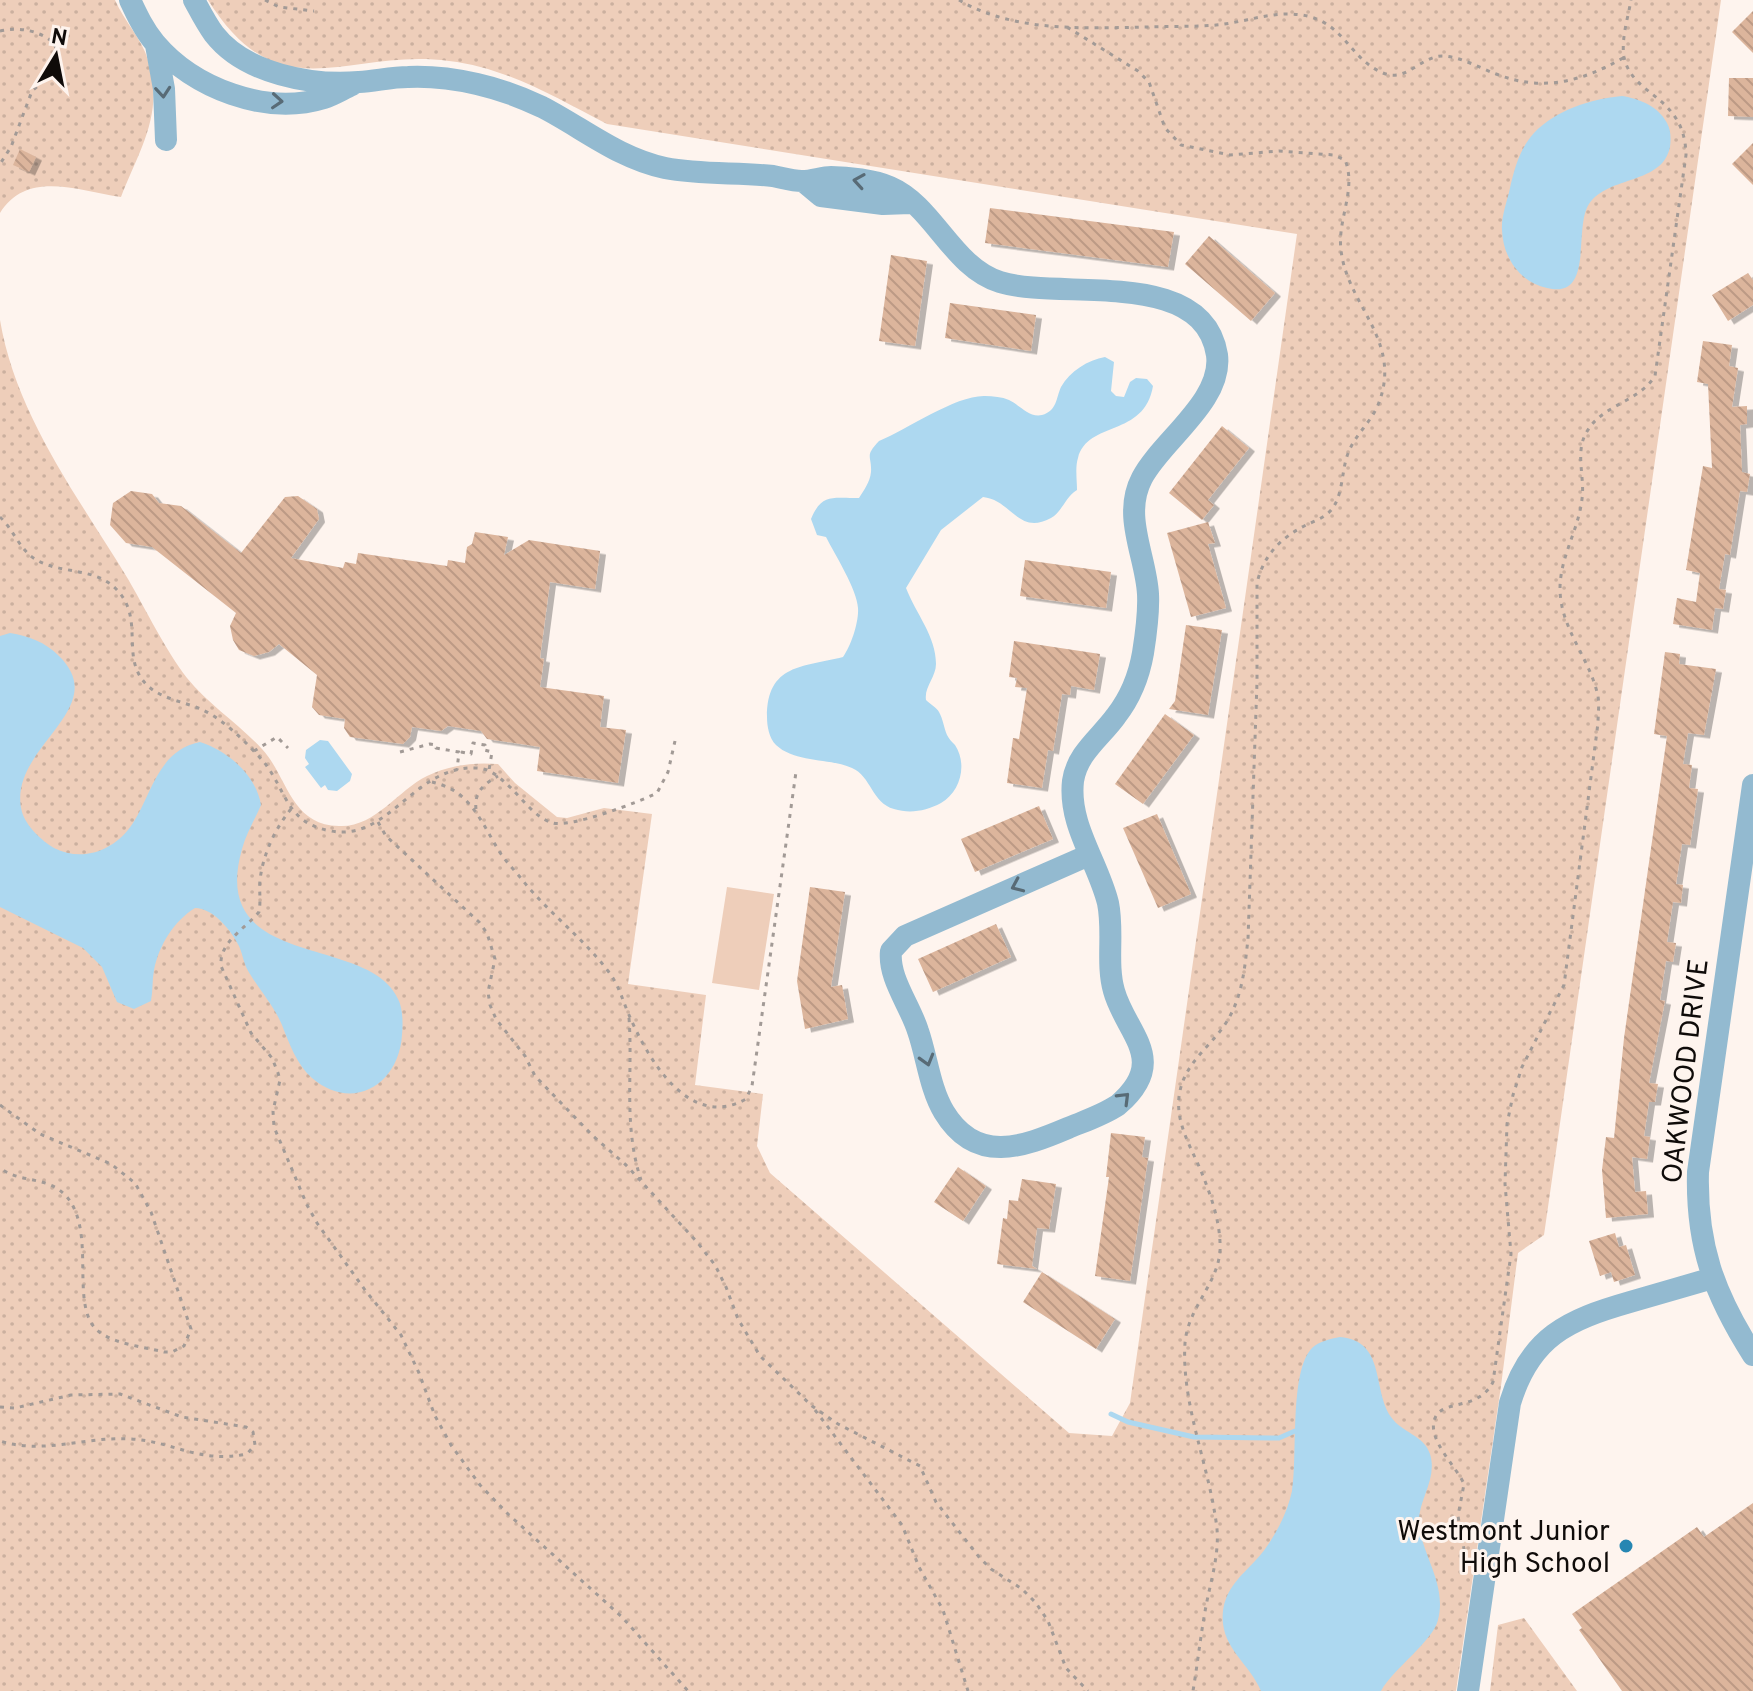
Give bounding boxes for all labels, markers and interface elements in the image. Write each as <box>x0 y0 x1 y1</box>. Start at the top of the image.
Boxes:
north arrow <box>16 16 96 96</box>
text: N <box>49 24 69 53</box>
one-way arrow <box>155 86 172 99</box>
one-way arrow <box>271 93 284 110</box>
one-way arrow <box>852 173 866 190</box>
one-way arrow <box>1011 877 1026 893</box>
street label: OAKWOOD DRIVE <box>1655 957 1719 1186</box>
one-way arrow <box>918 1053 934 1067</box>
one-way arrow <box>1115 1093 1129 1107</box>
place label: Westmont Junior High School <box>1397 1515 1610 1583</box>
marker: Westmont Junior High School <box>1617 1537 1635 1555</box>

